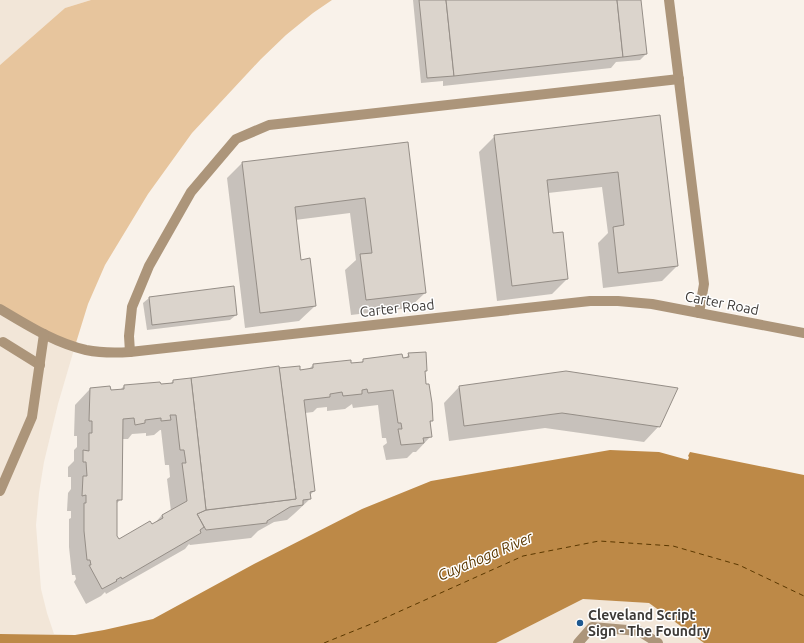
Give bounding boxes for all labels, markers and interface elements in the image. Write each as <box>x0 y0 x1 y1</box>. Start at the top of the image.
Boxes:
street label: Carter Road <box>684 288 760 318</box>
street label: Carter Road <box>359 296 435 320</box>
water label: Cuyahoga River <box>435 528 536 584</box>
place label: Cleveland Script Sign - The Foundry <box>588 607 711 639</box>
marker: Cleveland Script Sign - The Foundry <box>575 618 585 628</box>

